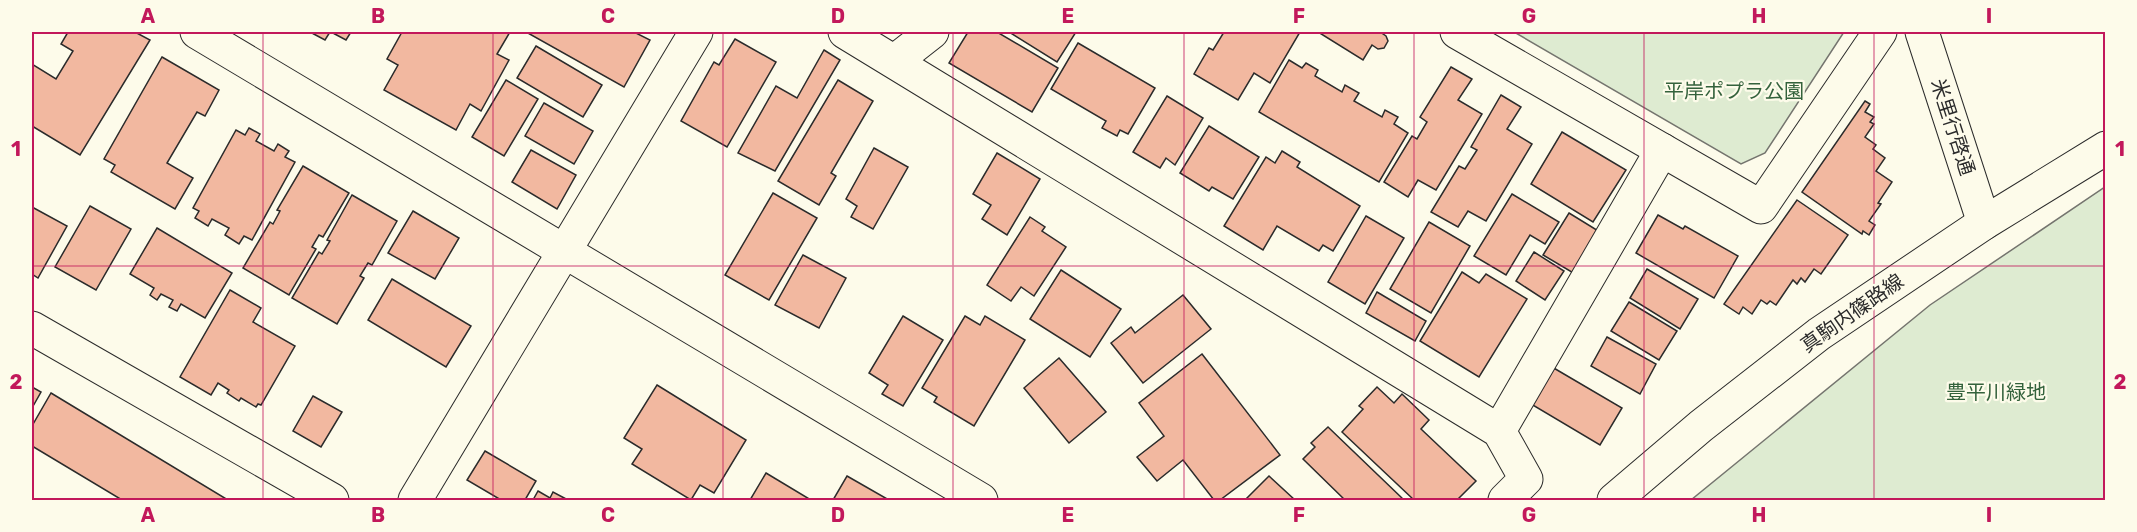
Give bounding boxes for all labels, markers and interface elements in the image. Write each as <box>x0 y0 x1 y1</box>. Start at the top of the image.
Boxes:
text: A <box>141 4 156 28</box>
text: B <box>371 4 385 28</box>
text: C <box>601 4 615 28</box>
text: D <box>831 4 845 28</box>
text: E <box>1062 4 1074 28</box>
text: F <box>1293 4 1305 28</box>
text: G <box>1522 4 1536 28</box>
text: H <box>1752 4 1766 28</box>
text: I <box>1986 4 1992 28</box>
street label: 米里行啓通 <box>1926 76 1980 178</box>
park label: 平岸ポプラ公園 <box>1664 79 1804 103</box>
text: 1 <box>11 137 21 161</box>
text: 1 <box>2115 137 2125 161</box>
street label: 真駒内篠路線 <box>1796 269 1908 357</box>
text: 2 <box>10 370 23 394</box>
text: 2 <box>2114 370 2127 394</box>
park label: 豊平川緑地 <box>1946 380 2046 404</box>
text: A <box>141 503 156 527</box>
text: B <box>371 503 385 527</box>
text: C <box>601 503 615 527</box>
text: D <box>831 503 845 527</box>
text: E <box>1062 503 1074 527</box>
text: F <box>1293 503 1305 527</box>
text: G <box>1522 503 1536 527</box>
text: H <box>1752 503 1766 527</box>
text: I <box>1986 503 1992 527</box>

